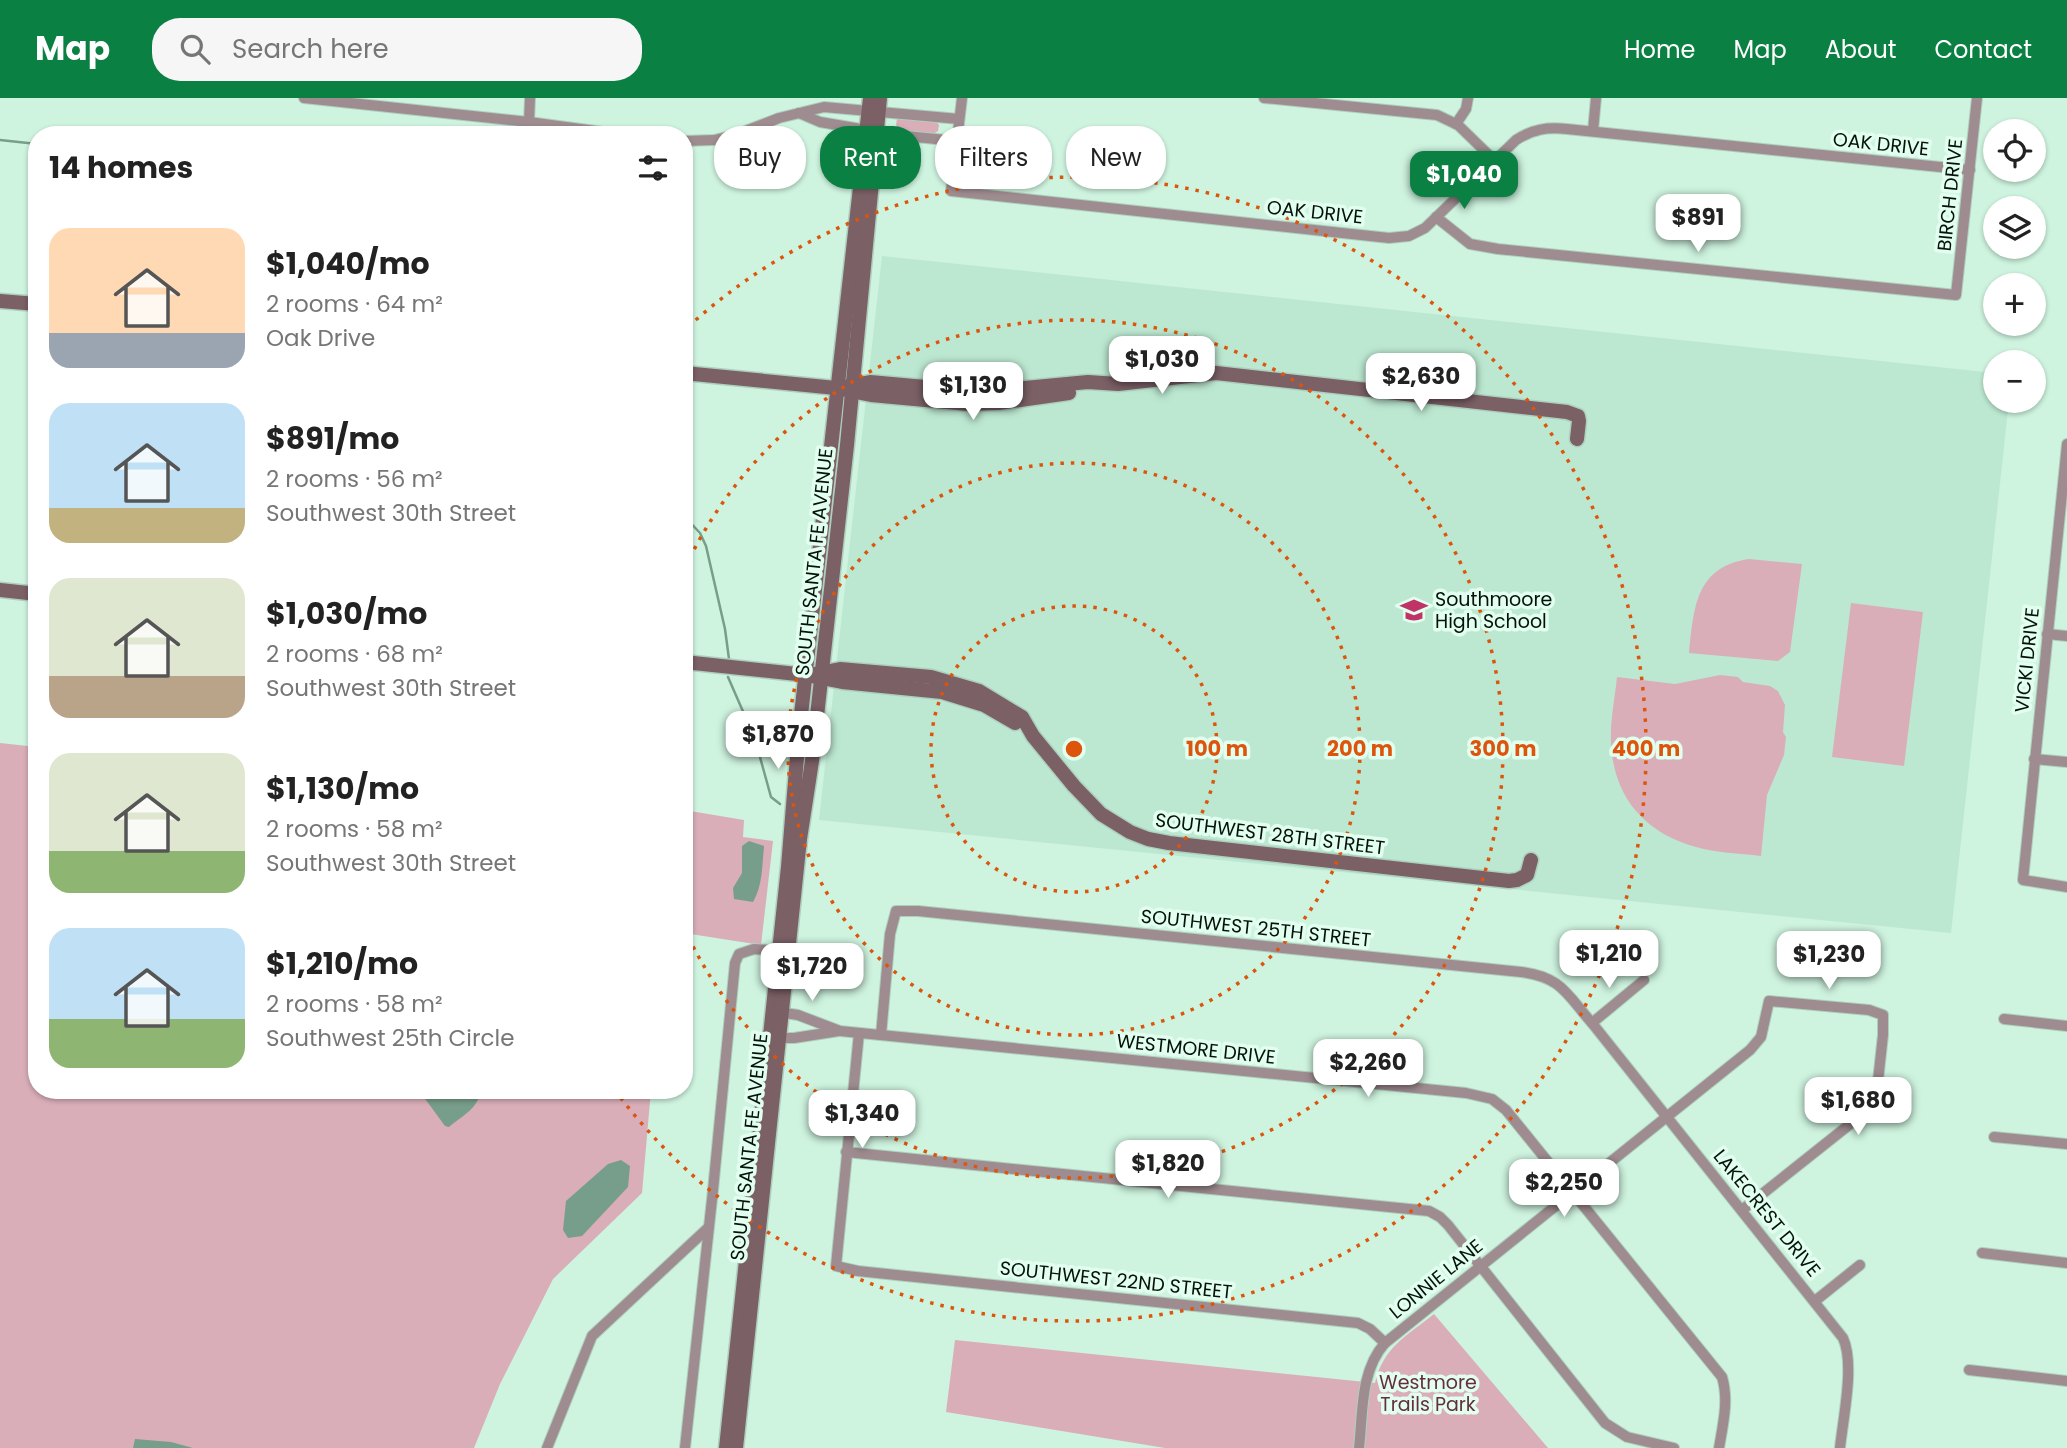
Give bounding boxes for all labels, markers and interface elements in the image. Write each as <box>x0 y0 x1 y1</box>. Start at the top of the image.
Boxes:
search box <box>152 18 642 81</box>
text: Map <box>35 25 110 72</box>
icon: search <box>176 30 214 68</box>
text: Search here <box>232 31 389 67</box>
text: Home <box>1624 33 1696 66</box>
text: Map <box>1734 33 1787 66</box>
text: About <box>1825 33 1896 66</box>
text: Contact <box>1934 33 2032 66</box>
map controls <box>1983 119 2046 413</box>
button: locate <box>1983 119 2046 182</box>
chip: Buy <box>714 126 806 189</box>
chip: Rent <box>820 126 921 189</box>
chip: Filters <box>935 126 1052 189</box>
chip: New <box>1066 126 1166 189</box>
street label: OAK DRIVE <box>1832 126 1930 162</box>
street label: BIRCH DRIVE <box>1931 137 1969 253</box>
text: 14 homes <box>49 146 193 189</box>
icon: filters <box>634 149 672 187</box>
pin: $1,040 <box>1407 152 1521 211</box>
text: $1,040 <box>1426 158 1502 190</box>
street label: OAK DRIVE <box>1266 194 1364 230</box>
pin: $891 <box>1657 194 1739 254</box>
button: layers <box>1983 196 2046 259</box>
text: $891 <box>1672 201 1724 233</box>
text: $1,040/mo <box>266 242 430 285</box>
icon: home <box>105 256 189 340</box>
button: + <box>1983 273 2046 336</box>
text: 2 rooms · 64 m² <box>266 288 443 320</box>
text: Oak Drive <box>266 322 375 354</box>
pin: $1,030 <box>1105 336 1219 396</box>
text: $1,030 <box>1125 343 1199 375</box>
button: − <box>1983 350 2046 413</box>
pin: $2,630 <box>1364 354 1478 413</box>
text: $2,630 <box>1382 360 1460 392</box>
pin: $1,130 <box>916 362 1030 422</box>
text: $1,130 <box>939 369 1007 401</box>
text: $891/mo <box>266 417 399 460</box>
icon: home <box>105 431 189 515</box>
street label: SOUTH SANTA FE AVENUE <box>789 447 839 677</box>
text: 2 rooms · 56 m² <box>266 463 443 495</box>
text: Southwest 30th Street <box>266 497 516 529</box>
place label: Southmoore High School <box>1435 586 1552 635</box>
text: $1,030/mo <box>266 592 427 635</box>
school or university icon: Southmoore High School <box>1399 595 1429 625</box>
icon: home <box>105 606 189 690</box>
street label: VICKI DRIVE <box>2008 606 2046 714</box>
text: 2 rooms · 68 m² <box>266 638 443 670</box>
text: Southwest 30th Street <box>266 672 516 704</box>
pin: $1,870 <box>721 712 835 771</box>
text: $1,870 <box>742 718 814 750</box>
text: 100 m <box>1186 734 1248 763</box>
text: 200 m <box>1327 734 1393 763</box>
text: 300 m <box>1470 734 1536 763</box>
text: 400 m <box>1612 734 1680 763</box>
centre of rings <box>1062 737 1086 761</box>
text: $1,130/mo <box>266 767 419 810</box>
icon: home <box>105 781 189 865</box>
street label: SOUTHWEST 28TH STREET <box>1154 807 1386 861</box>
text: 2 rooms · 58 m² <box>266 813 443 845</box>
text: Southwest 30th Street <box>266 847 516 879</box>
street label: SOUTHWEST 25TH STREET <box>1140 902 1372 954</box>
pin: $1,210 <box>1552 930 1666 990</box>
pin: $1,230 <box>1772 932 1886 991</box>
text: $1,210 <box>1575 937 1643 969</box>
text: $1,230 <box>1793 938 1865 970</box>
text: $1,210/mo <box>266 942 418 985</box>
pin: $1,720 <box>755 944 869 1003</box>
text: $1,720 <box>777 950 847 982</box>
icon: home <box>105 956 189 1040</box>
text: 2 rooms · 58 m² <box>266 988 443 1020</box>
text: Southwest 25th Circle <box>266 1022 514 1054</box>
street label: WESTMORE DRIVE <box>1115 1027 1277 1071</box>
street label: SOUTH SANTA FE AVENUE <box>724 1032 774 1262</box>
pin: $2,260 <box>1311 1040 1425 1099</box>
text: $2,260 <box>1329 1046 1407 1078</box>
pin: $1,680 <box>1801 1077 1915 1137</box>
text: $1,680 <box>1821 1084 1895 1116</box>
pin: $1,340 <box>805 1090 919 1150</box>
text: $1,340 <box>825 1097 899 1129</box>
pin: $1,820 <box>1111 1140 1225 1200</box>
street label: LAKECREST DRIVE <box>1707 1144 1827 1282</box>
text: $1,820 <box>1131 1147 1205 1179</box>
pin: $2,250 <box>1507 1160 1621 1219</box>
text: $2,250 <box>1525 1166 1603 1198</box>
street label: LONNIE LANE <box>1383 1233 1489 1325</box>
street label: SOUTHWEST 22ND STREET <box>998 1254 1234 1306</box>
park label: Westmore Trails Park <box>1379 1369 1477 1418</box>

